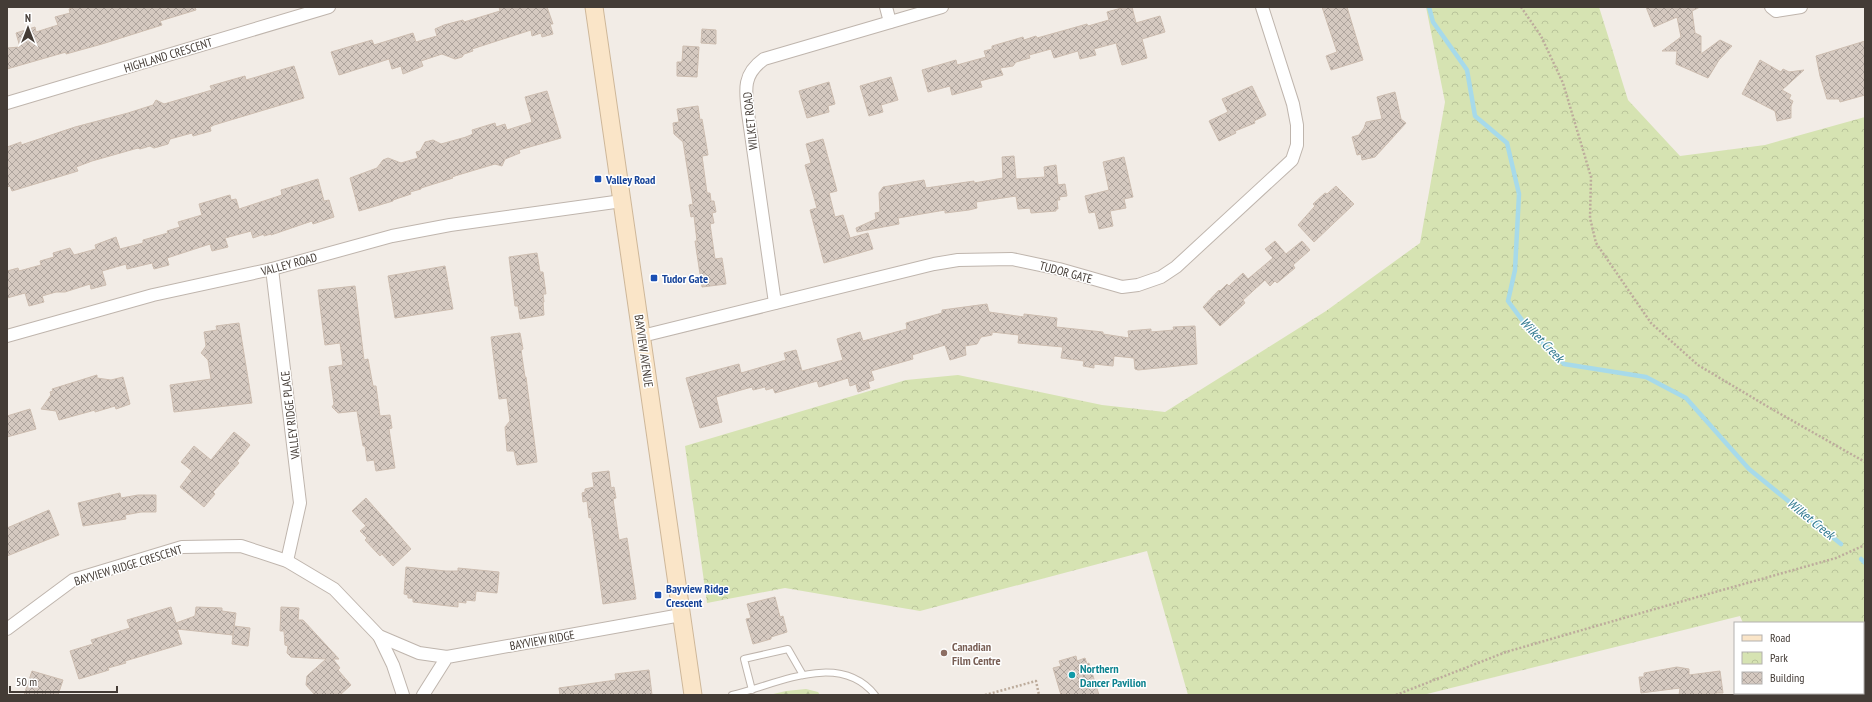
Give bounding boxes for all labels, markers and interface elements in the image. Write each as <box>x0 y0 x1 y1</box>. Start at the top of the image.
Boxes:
north arrow <box>8 8 48 48</box>
text: N <box>25 11 31 25</box>
street label: HIGHLAND CRESCENT <box>122 34 215 76</box>
street label: WILKET ROAD <box>740 91 760 151</box>
place label: Valley Road <box>605 172 655 187</box>
marker: Valley Road <box>593 174 603 184</box>
street label: VALLEY ROAD <box>258 249 319 279</box>
street label: TUDOR GATE <box>1038 258 1094 286</box>
place label: Tudor Gate <box>662 271 708 286</box>
marker: Tudor Gate <box>649 273 659 283</box>
street label: BAYVIEW AVENUE <box>631 314 657 388</box>
water label: Wilket Creek <box>1516 314 1569 368</box>
street label: VALLEY RIDGE PLACE <box>277 370 303 461</box>
water label: Wilket Creek <box>1784 495 1840 545</box>
street label: BAYVIEW RIDGE CRESCENT <box>72 541 184 589</box>
place label: Bayview Ridge Crescent <box>666 581 729 610</box>
marker: Bayview Ridge Crescent <box>653 590 663 600</box>
legend <box>1734 622 1864 694</box>
street label: BAYVIEW RIDGE <box>508 627 576 653</box>
text: Road <box>1770 630 1790 645</box>
place label: Canadian Film Centre <box>952 639 1001 668</box>
marker: Canadian Film Centre <box>939 648 949 658</box>
text: Park <box>1770 650 1788 665</box>
place label: Northern Dancer Pavilion <box>1080 661 1146 690</box>
scale bar <box>10 668 117 694</box>
marker: Northern Dancer Pavilion <box>1067 670 1077 680</box>
text: Building <box>1770 670 1805 685</box>
text: 50 m <box>16 674 37 689</box>

